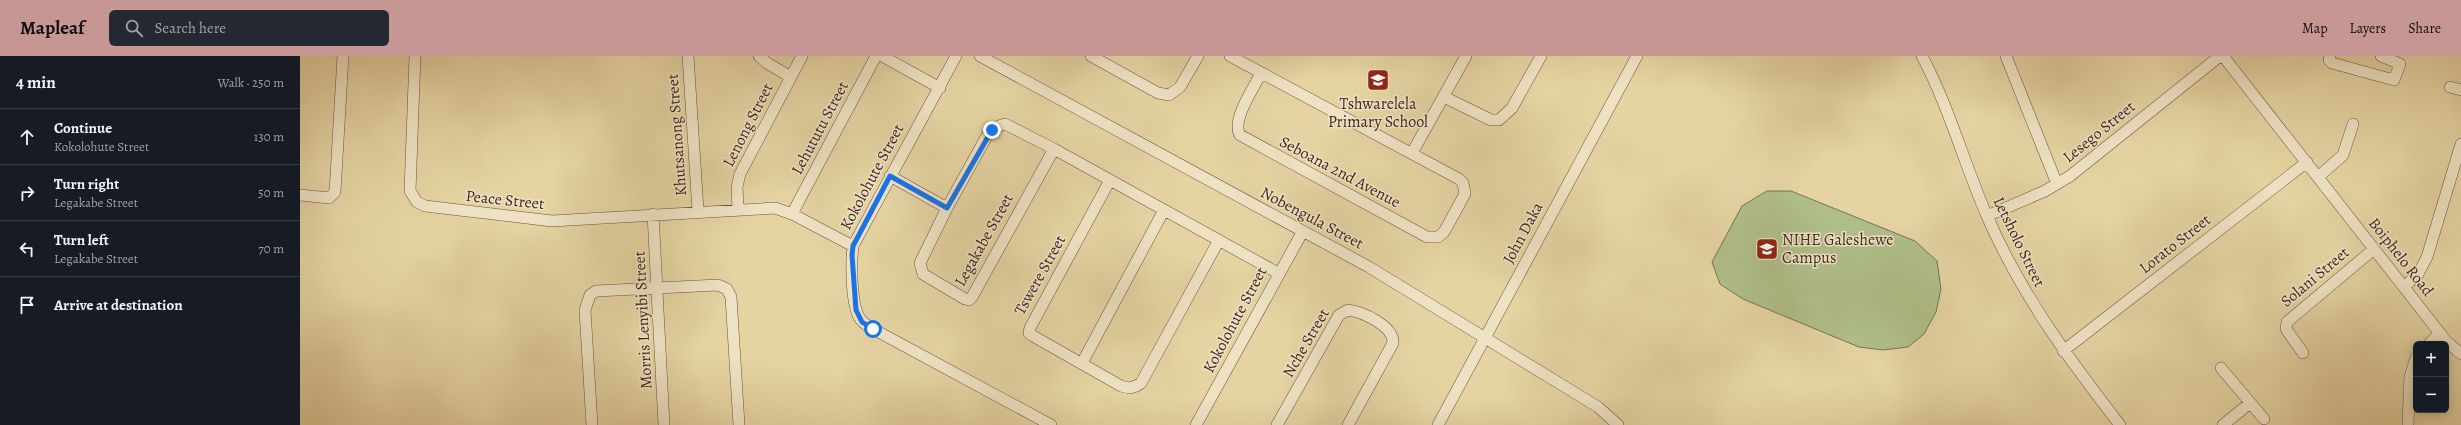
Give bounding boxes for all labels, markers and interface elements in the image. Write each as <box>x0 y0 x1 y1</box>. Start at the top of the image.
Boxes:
search box <box>109 10 389 46</box>
text: Mapleaf <box>20 15 85 41</box>
icon: search <box>123 17 145 39</box>
text: Search here <box>155 18 226 38</box>
text: Map <box>2302 19 2328 38</box>
text: Layers <box>2350 19 2386 38</box>
text: Share <box>2408 19 2441 38</box>
school or university icon: Tshwarelela Primary School <box>1365 67 1391 93</box>
text: 4 min <box>16 71 56 94</box>
street label: Khutsanong Street <box>662 73 692 197</box>
text: Walk · 250 m <box>217 74 284 91</box>
street label: Lehututu Street <box>786 77 854 179</box>
street label: Lenong Street <box>717 79 779 171</box>
place label: Tshwarelela Primary School <box>1328 93 1428 133</box>
street label: Lesego Street <box>2058 96 2140 168</box>
text: Continue <box>54 118 112 138</box>
street label: Kokolohute Street <box>835 120 909 234</box>
route end <box>983 121 1001 139</box>
icon: ahead <box>16 126 38 148</box>
text: 130 m <box>254 128 284 145</box>
street label: Seboana 2nd Avenue <box>1276 131 1404 213</box>
text: Kokolohute Street <box>54 138 149 155</box>
text: Turn right <box>54 174 119 194</box>
icon: right <box>16 182 38 204</box>
street label: Nobengula Street <box>1257 182 1367 254</box>
text: 50 m <box>258 184 284 201</box>
street label: Peace Street <box>465 185 545 215</box>
street label: Legakabe Street <box>949 190 1019 290</box>
street label: Letsholo Street <box>1988 193 2050 291</box>
text: Legakabe Street <box>54 194 138 211</box>
street label: John Daka <box>1498 198 1549 268</box>
street label: Lorato Street <box>2135 209 2215 279</box>
street label: Boiphelo Road <box>2363 213 2439 301</box>
place label: NIHE Galeshewe Campus <box>1782 229 1893 269</box>
text: Turn left <box>54 230 109 250</box>
street label: Tswere Street <box>1009 231 1071 319</box>
school or university icon: NIHE Galeshewe Campus <box>1754 236 1780 262</box>
icon: left <box>16 238 38 260</box>
text: 70 m <box>258 240 284 257</box>
street label: Solani Street <box>2276 242 2354 312</box>
text: Legakabe Street <box>54 250 138 267</box>
street label: Morris Lenyibi Street <box>628 250 658 390</box>
street label: Kokolohute Street <box>1198 263 1272 377</box>
icon: arrive <box>16 294 38 316</box>
text: Arrive at destination <box>54 295 183 315</box>
street label: Nche Street <box>1277 305 1335 381</box>
route start <box>864 320 882 338</box>
map controls <box>2413 341 2449 413</box>
button: + <box>2413 341 2449 377</box>
button: − <box>2413 377 2449 413</box>

